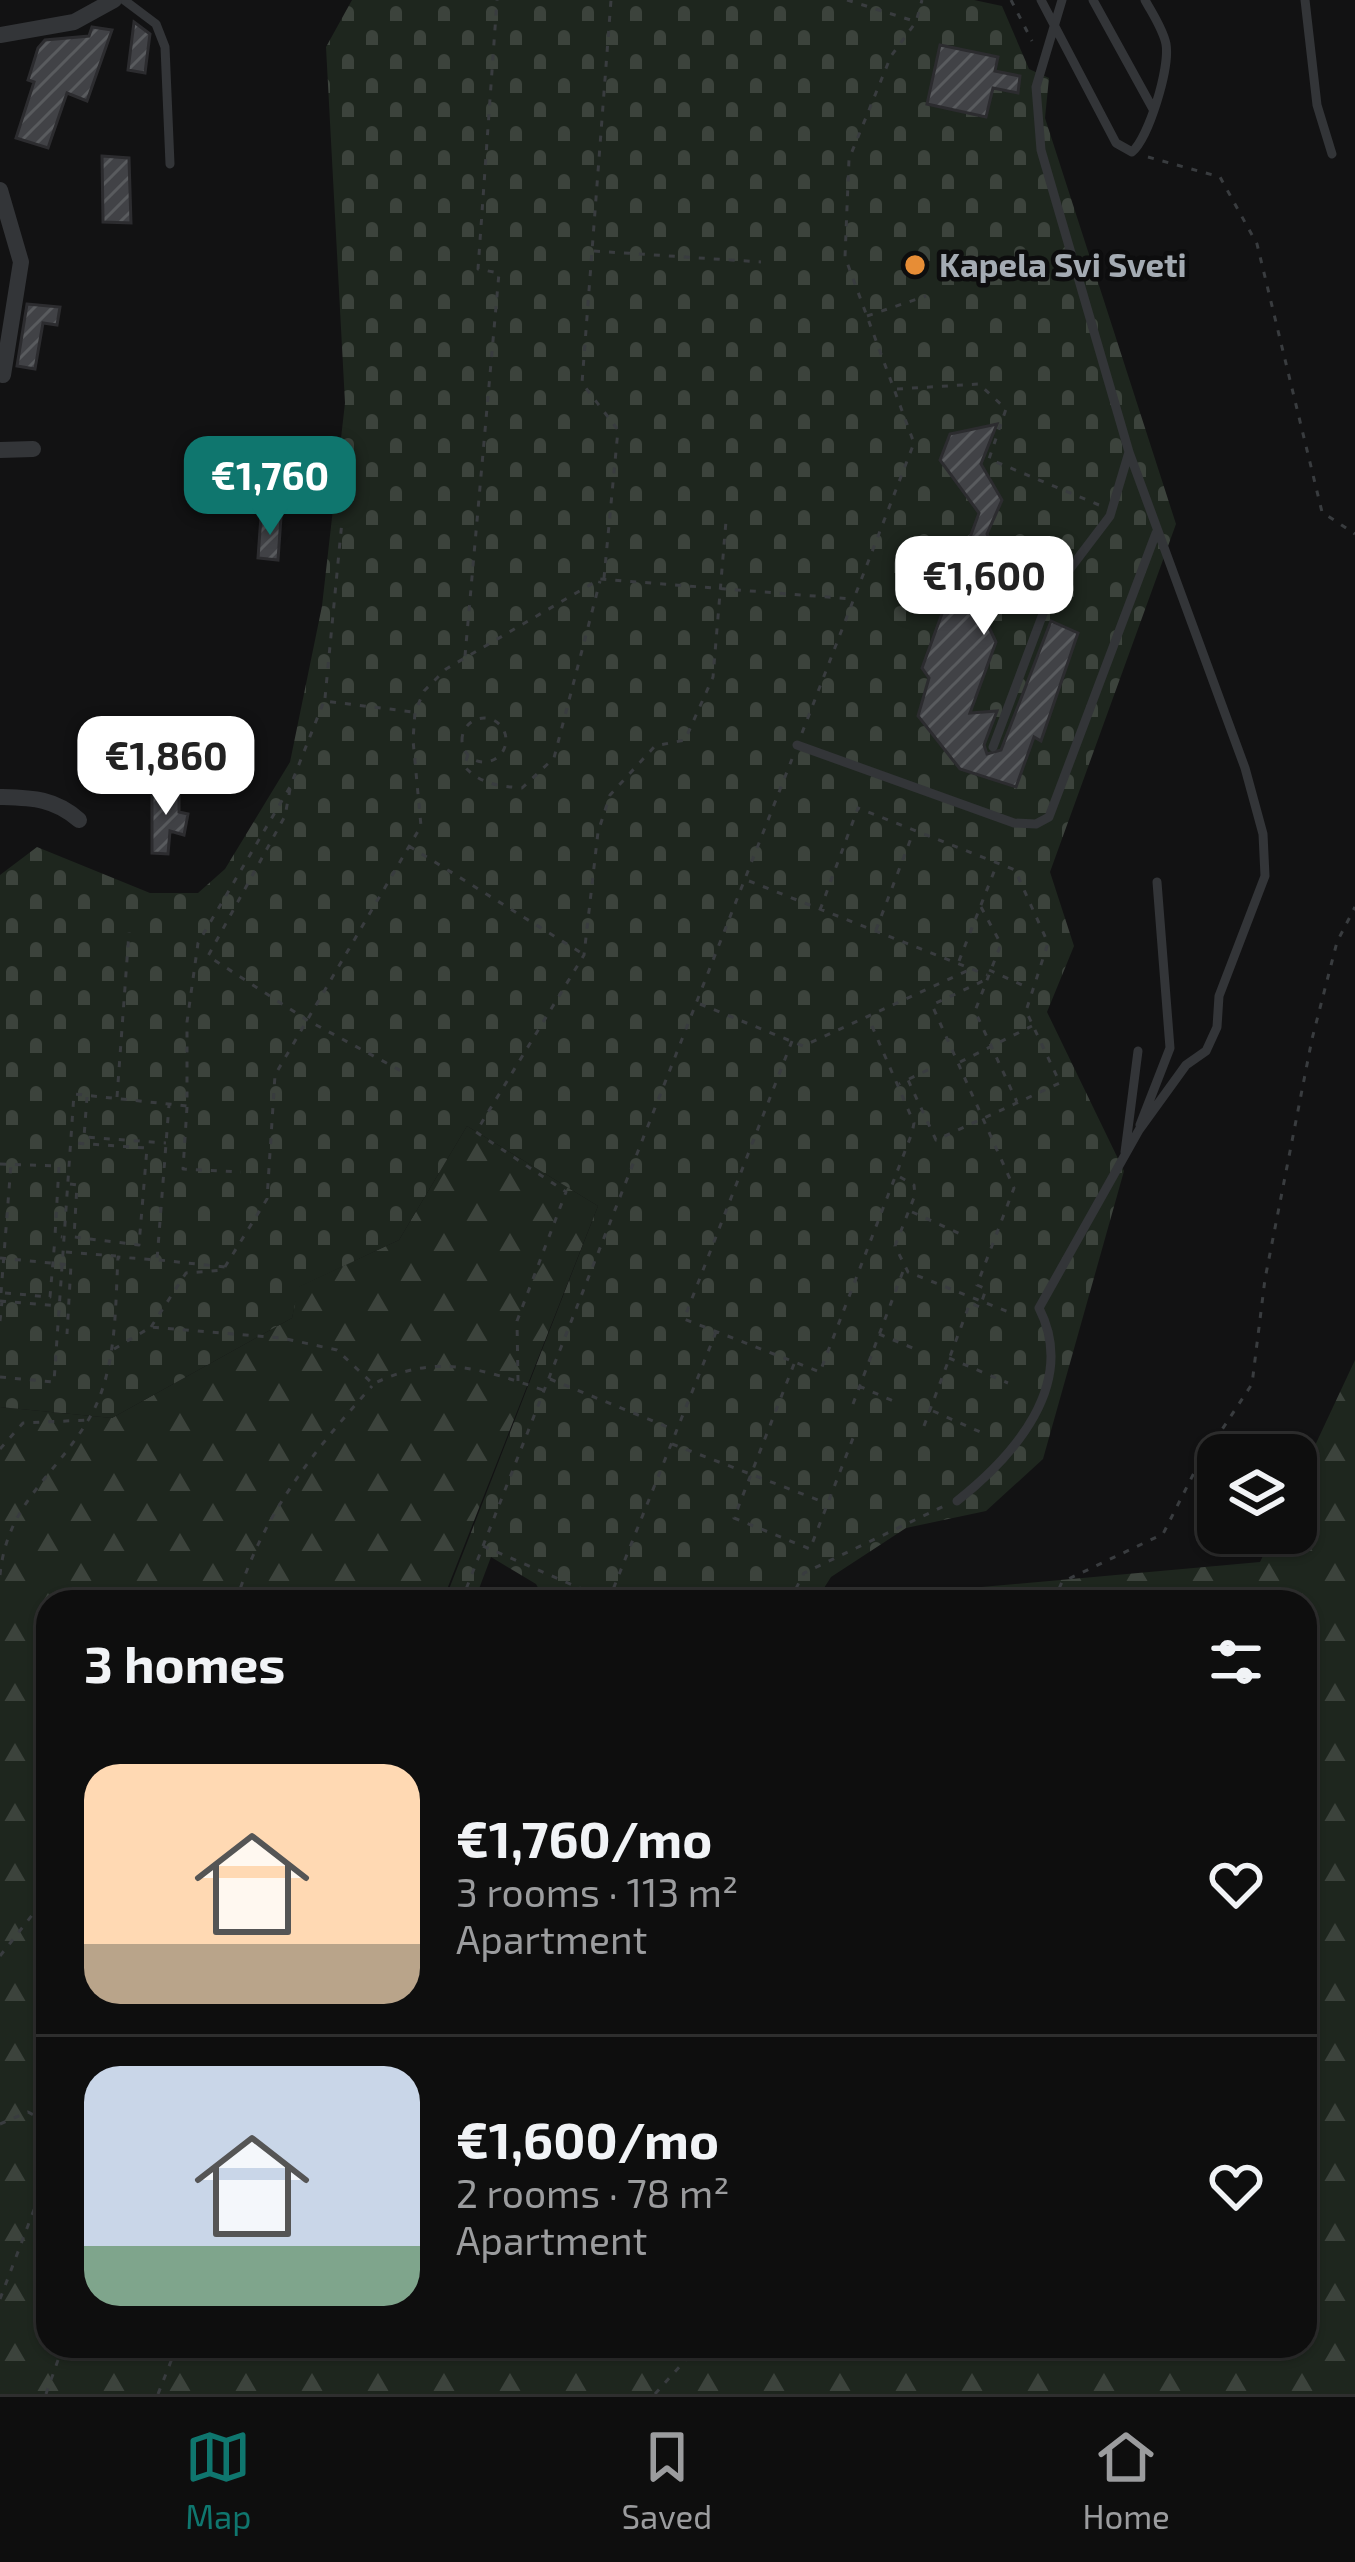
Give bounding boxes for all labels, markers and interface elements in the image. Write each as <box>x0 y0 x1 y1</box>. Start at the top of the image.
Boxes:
place label: Kapela Svi Sveti <box>939 244 1187 284</box>
marker: Kapela Svi Sveti <box>902 252 928 278</box>
pin: €1,760 <box>172 436 368 538</box>
text: €1,760 <box>211 451 329 498</box>
pin: €1,600 <box>886 536 1082 638</box>
text: €1,600 <box>922 551 1046 598</box>
pin: €1,860 <box>68 716 264 818</box>
text: €1,860 <box>104 731 228 778</box>
map controls <box>1197 1434 1317 1554</box>
button: layers <box>1197 1434 1317 1554</box>
icon: filters <box>1203 1629 1269 1695</box>
text: 3 homes <box>84 1632 285 1693</box>
text: €1,760/mo <box>456 1807 712 1868</box>
icon: home <box>180 1812 324 1956</box>
icon: heart <box>1203 1851 1269 1917</box>
text: 3 rooms · 113 m² <box>456 1868 738 1915</box>
text: Apartment <box>456 1915 647 1962</box>
text: €1,600/mo <box>456 2108 719 2169</box>
icon: home <box>180 2114 324 2258</box>
icon: heart <box>1203 2153 1269 2219</box>
text: 2 rooms · 78 m² <box>456 2169 729 2216</box>
text: Apartment <box>456 2216 647 2263</box>
tab: Map <box>185 2424 251 2536</box>
tab: Saved <box>622 2424 712 2536</box>
tab: Home <box>1082 2424 1170 2536</box>

